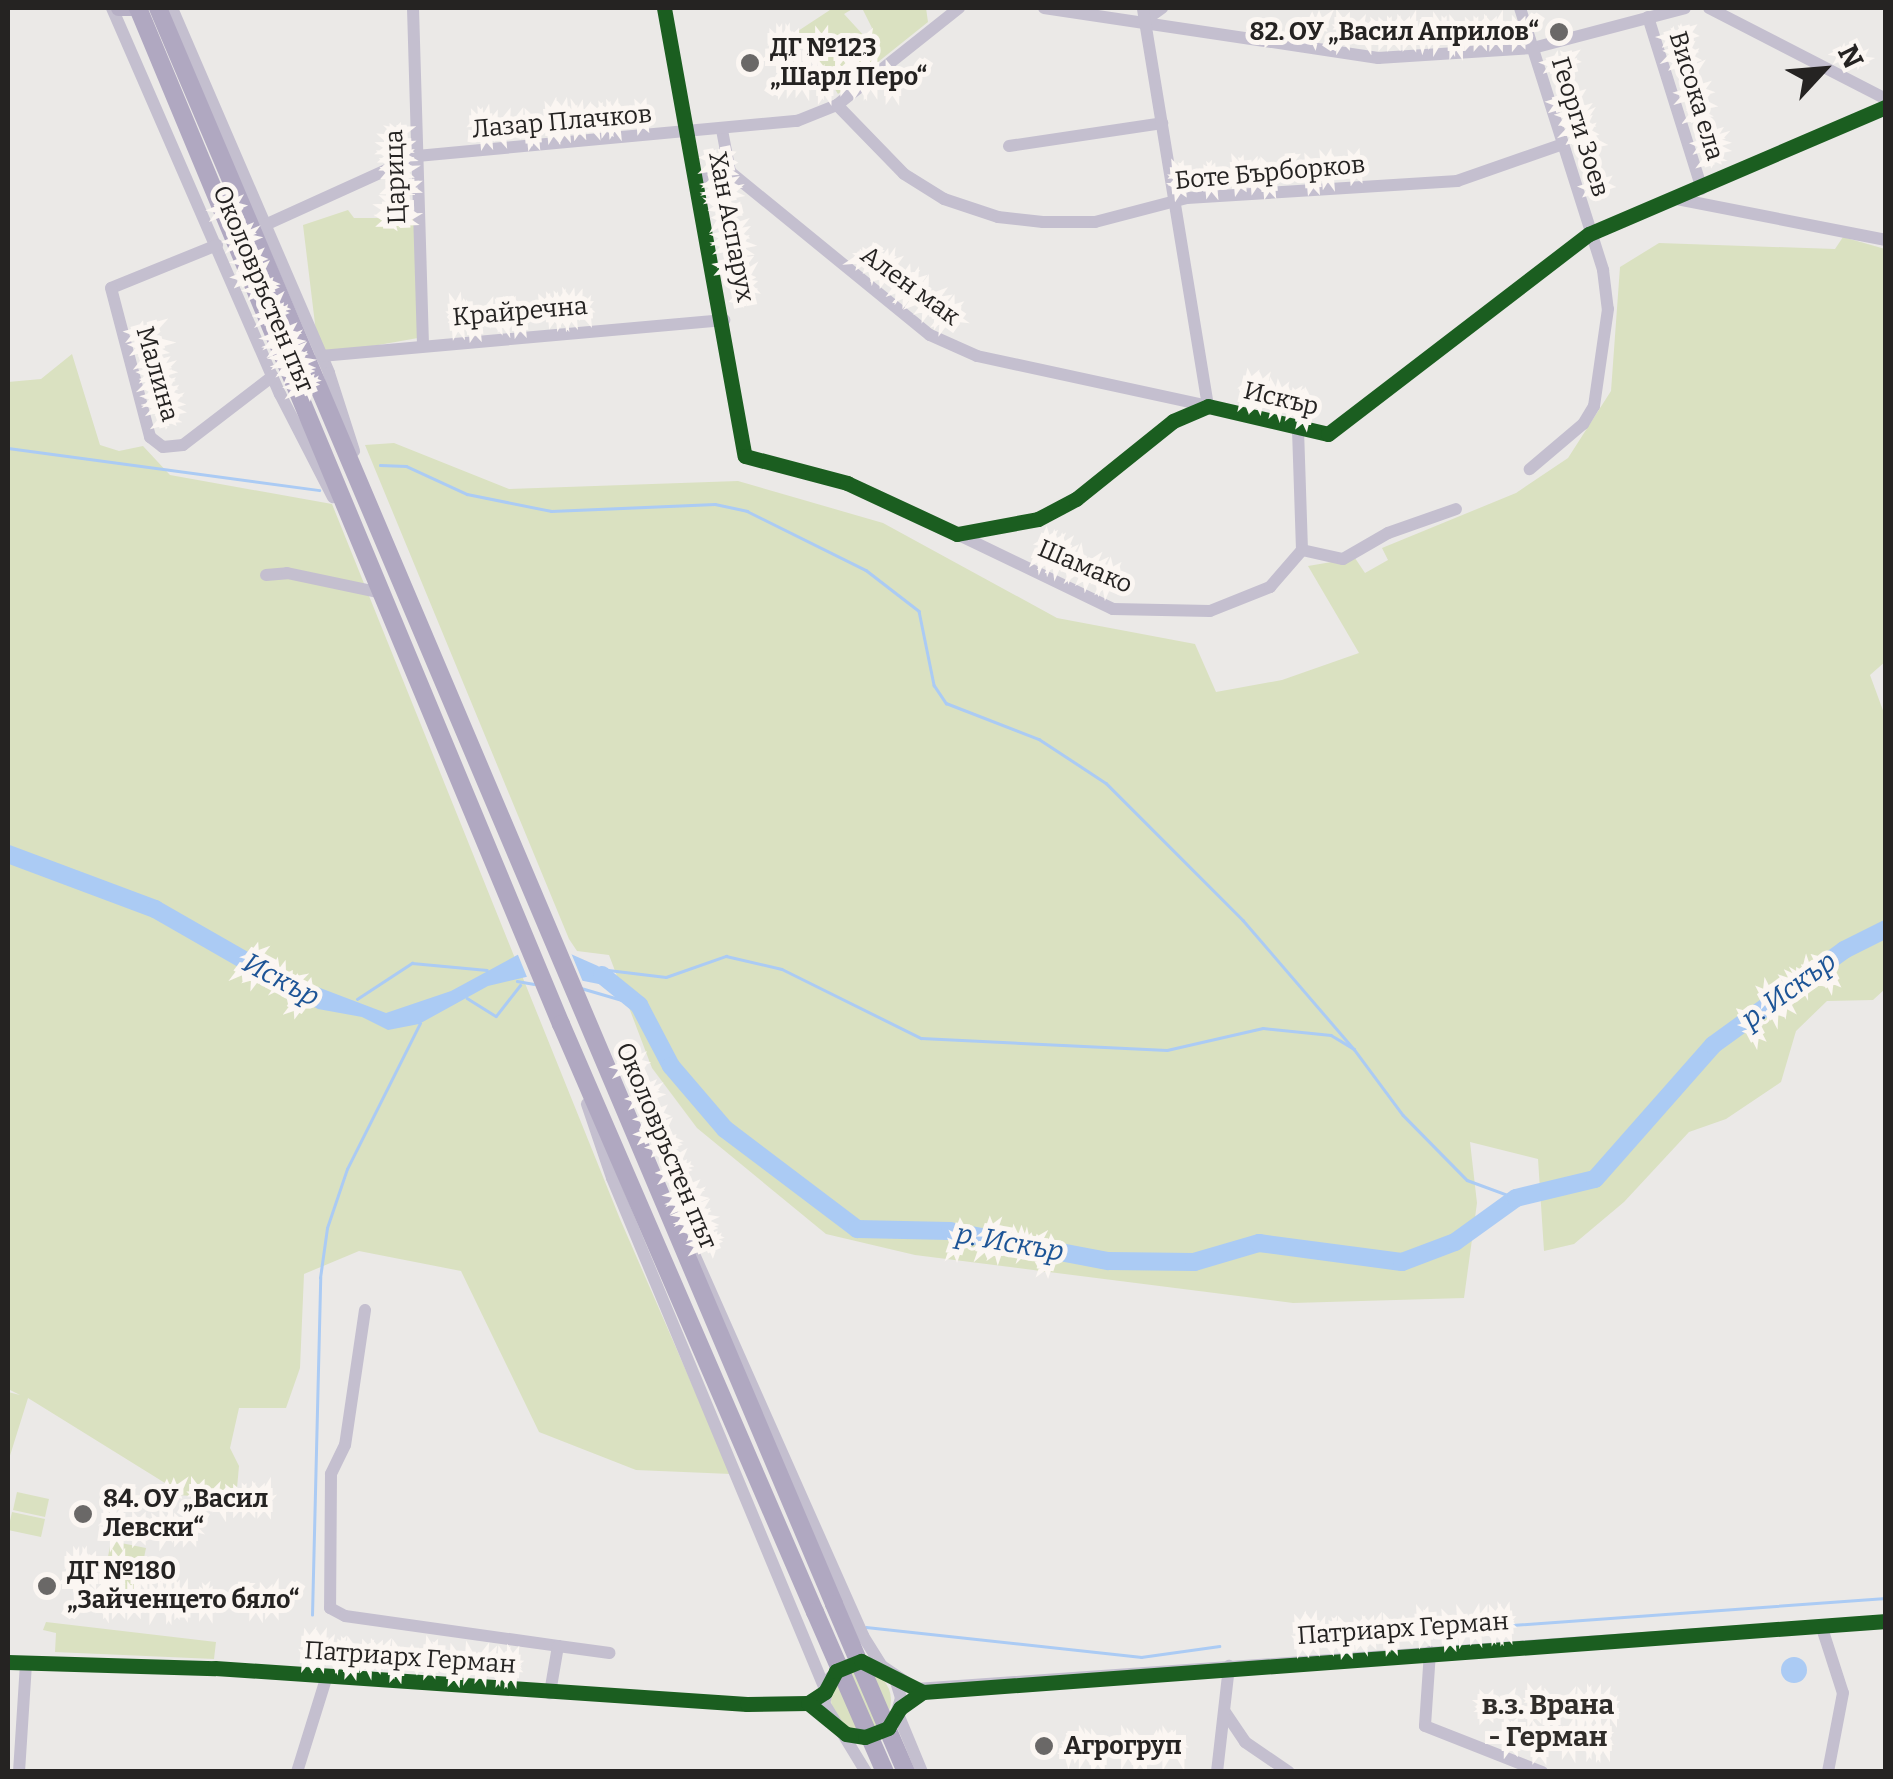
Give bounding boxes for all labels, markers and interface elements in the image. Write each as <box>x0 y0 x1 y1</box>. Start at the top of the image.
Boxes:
place label: 82. ОУ „Васил Априлов“ <box>1249 17 1539 47</box>
north arrow <box>1773 20 1873 120</box>
marker: 82. ОУ „Васил Априлов“ <box>1548 21 1570 43</box>
street label: Висока ела <box>1662 28 1730 164</box>
place label: ДГ №123 „Шарл Перо“ <box>770 34 927 93</box>
text: N <box>1831 40 1870 74</box>
marker: ДГ №123 „Шарл Перо“ <box>739 52 761 74</box>
street label: Георги Зоев <box>1545 54 1615 200</box>
street label: Лазар Плачков <box>471 99 653 145</box>
street label: Царица <box>379 129 413 225</box>
street label: Хан Аспарух <box>702 149 760 305</box>
street label: Боте Бърборков <box>1174 150 1366 196</box>
street label: Околовръстен път <box>206 181 320 397</box>
street label: Ален мак <box>855 240 965 332</box>
street label: Крайречна <box>451 291 589 333</box>
street label: Малина <box>129 323 185 425</box>
street label: Искър <box>1241 376 1321 422</box>
street label: Шамако <box>1033 534 1137 600</box>
water label: р. Искър <box>1735 944 1843 1036</box>
water label: Искър <box>237 946 325 1014</box>
street label: Околовръстен път <box>609 1038 723 1254</box>
water label: р. Искър <box>953 1217 1067 1269</box>
place label: 84. ОУ „Васил Левски“ <box>103 1485 268 1544</box>
marker: 84. ОУ „Васил Левски“ <box>72 1503 94 1525</box>
place label: ДГ №180 „Зайченцето бяло“ <box>67 1557 300 1616</box>
marker: ДГ №180 „Зайченцето бяло“ <box>36 1575 58 1597</box>
street label: Патриарх Герман <box>1296 1607 1510 1651</box>
street label: Патриарх Герман <box>303 1636 517 1680</box>
district label: в.з. Врана - Герман <box>1482 1688 1614 1754</box>
place label: Агрогруп <box>1064 1731 1182 1761</box>
marker: Агрогруп <box>1033 1735 1055 1757</box>

